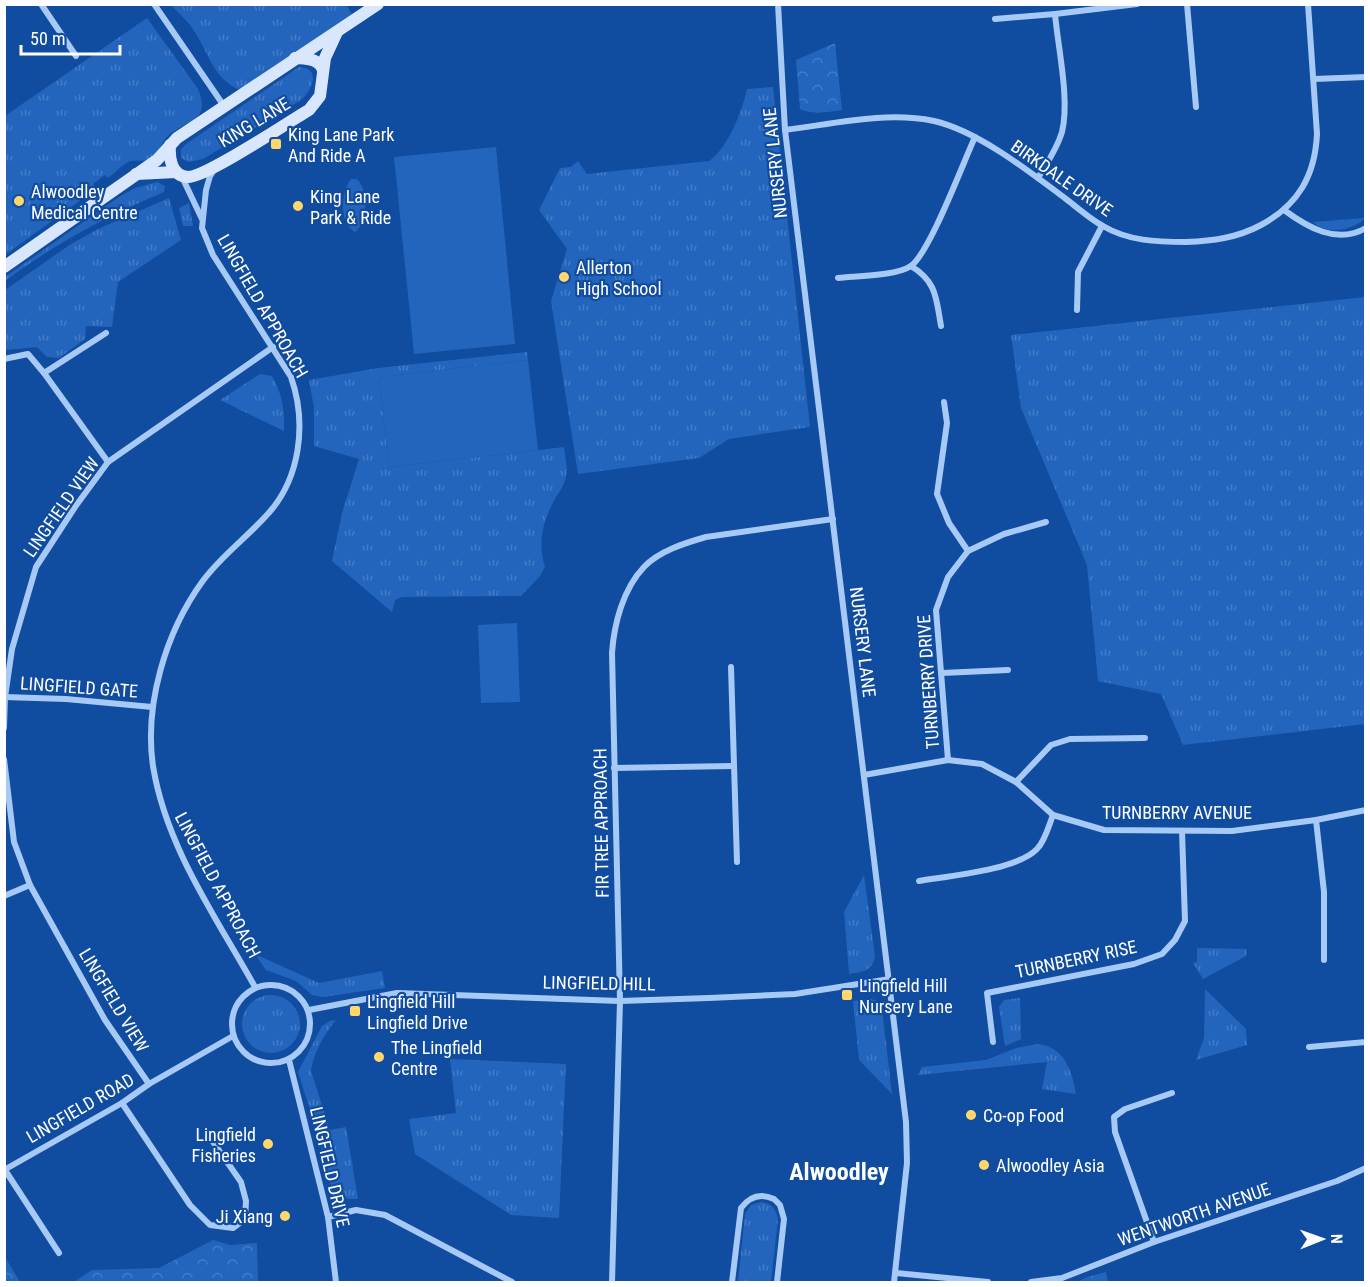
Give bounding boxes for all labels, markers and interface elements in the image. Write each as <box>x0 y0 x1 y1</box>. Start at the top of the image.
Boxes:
scale bar <box>21 18 120 56</box>
text: 50 m <box>30 28 65 49</box>
street label: KING LANE <box>215 93 293 151</box>
street label: NURSERY LANE <box>759 107 791 219</box>
place label: King Lane Park And Ride A <box>288 124 394 166</box>
street label: BIRKDALE DRIVE <box>1007 135 1117 221</box>
marker: King Lane Park And Ride A <box>269 137 283 151</box>
place label: Alwoodley Medical Centre <box>31 181 138 223</box>
place label: King Lane Park & Ride <box>310 186 391 228</box>
marker: Alwoodley Medical Centre <box>12 194 26 208</box>
marker: King Lane Park & Ride <box>291 199 305 213</box>
street label: LINGFIELD APPROACH <box>213 231 313 381</box>
place label: Allerton High School <box>576 257 662 299</box>
marker: Allerton High School <box>557 270 571 284</box>
street label: LINGFIELD VIEW <box>19 453 103 561</box>
street label: NURSERY LANE <box>846 586 880 698</box>
street label: TURNBERRY DRIVE <box>913 614 943 750</box>
street label: LINGFIELD GATE <box>19 672 139 702</box>
street label: FIR TREE APPROACH <box>589 748 613 898</box>
street label: TURNBERRY AVENUE <box>1102 802 1252 823</box>
street label: LINGFIELD APPROACH <box>171 809 265 961</box>
street label: TURNBERRY RISE <box>1013 936 1139 982</box>
street label: LINGFIELD VIEW <box>75 944 153 1056</box>
street label: LINGFIELD HILL <box>542 972 656 994</box>
place label: Lingfield Hill Nursery Lane <box>859 975 953 1017</box>
marker: Lingfield Hill Nursery Lane <box>840 988 854 1002</box>
place label: Lingfield Hill Lingfield Drive <box>367 991 468 1033</box>
marker: Lingfield Hill Lingfield Drive <box>348 1004 362 1018</box>
place label: The Lingfield Centre <box>391 1037 482 1079</box>
marker: The Lingfield Centre <box>372 1050 386 1064</box>
street label: LINGFIELD ROAD <box>22 1069 138 1147</box>
street label: LINGFIELD DRIVE <box>306 1105 354 1229</box>
place label: Co-op Food <box>983 1105 1064 1126</box>
marker: Co-op Food <box>964 1108 978 1122</box>
place label: Lingfield Fisheries <box>192 1124 256 1166</box>
marker: Lingfield Fisheries <box>261 1137 275 1151</box>
place label: Alwoodley Asia <box>996 1155 1105 1176</box>
district label: Alwoodley <box>789 1158 889 1186</box>
marker: Alwoodley Asia <box>977 1158 991 1172</box>
street label: WENTWORTH AVENUE <box>1115 1178 1273 1250</box>
place label: Ji Xiang <box>216 1206 273 1227</box>
marker: Ji Xiang <box>278 1209 292 1223</box>
north arrow <box>1292 1209 1352 1269</box>
text: N <box>1327 1234 1346 1244</box>

